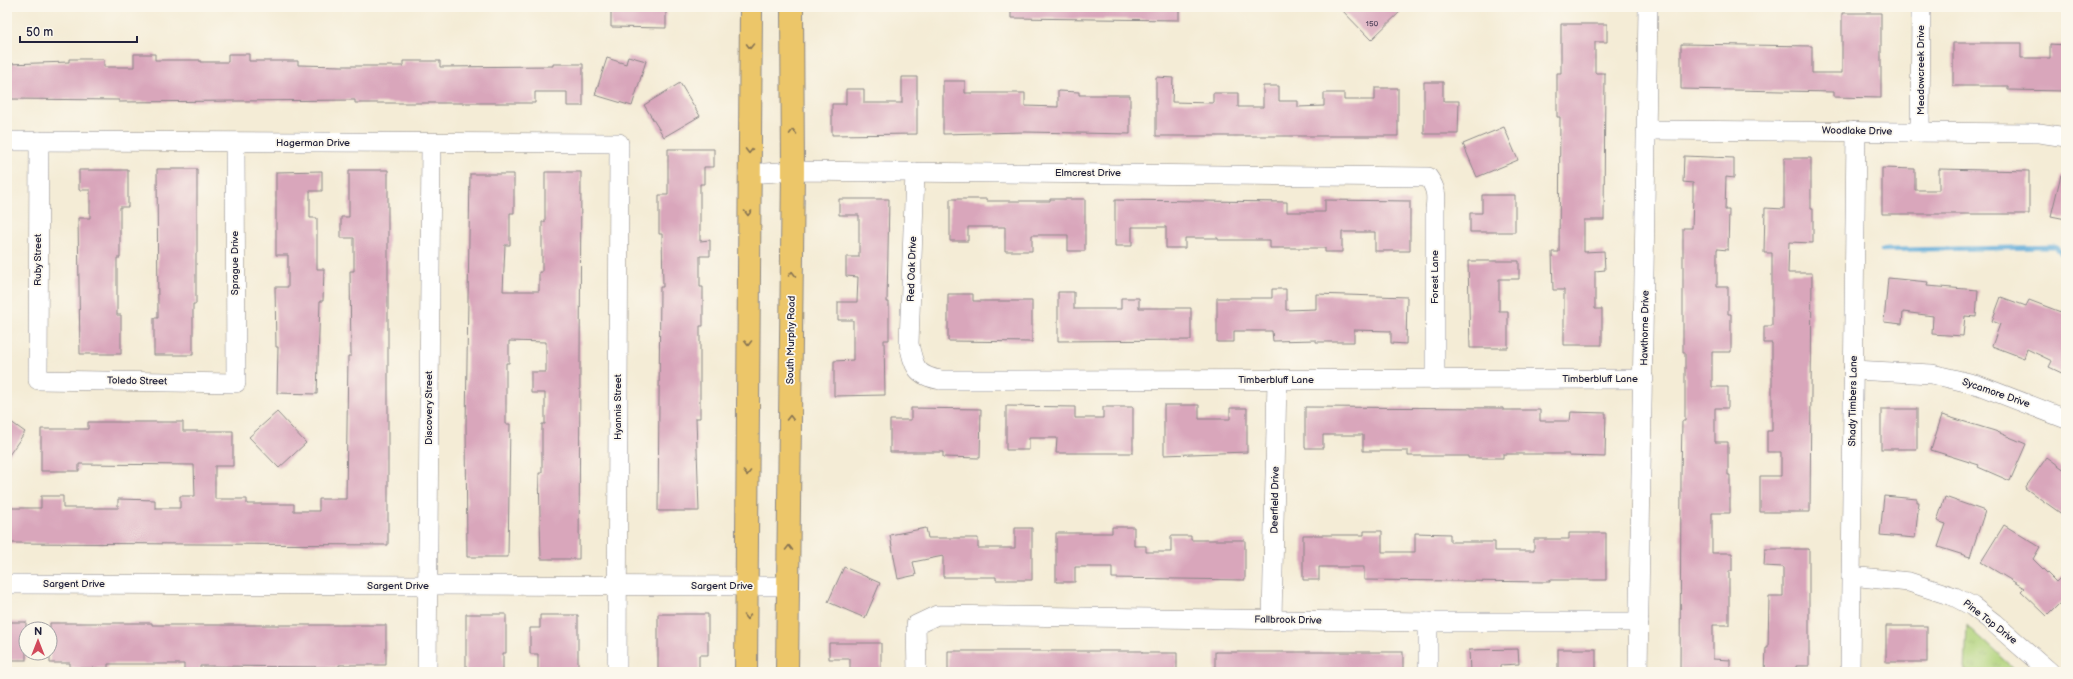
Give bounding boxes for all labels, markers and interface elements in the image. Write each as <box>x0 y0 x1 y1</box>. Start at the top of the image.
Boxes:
scale bar <box>20 18 137 44</box>
house number: 150 <box>1366 19 1378 28</box>
text: 50 m <box>26 25 53 40</box>
street label: Meadowcreek Drive <box>1915 25 1927 115</box>
one-way arrow <box>746 43 754 49</box>
street label: Woodlake Drive <box>1822 124 1892 138</box>
one-way arrow <box>789 129 797 135</box>
street label: Hagerman Drive <box>276 137 350 149</box>
one-way arrow <box>745 148 753 154</box>
street label: Elmcrest Drive <box>1055 167 1121 179</box>
one-way arrow <box>744 210 752 216</box>
street label: Sprague Drive <box>229 231 241 295</box>
street label: Ruby Street <box>32 234 44 286</box>
street label: Red Oak Drive <box>905 236 919 302</box>
street label: Forest Lane <box>1429 250 1441 304</box>
one-way arrow <box>788 271 796 277</box>
street label: Hawthorne Drive <box>1638 290 1652 366</box>
street label: South Murphy Road <box>784 295 798 384</box>
one-way arrow <box>744 340 752 346</box>
street label: Shady Timbers Lane <box>1846 355 1860 447</box>
street label: Discovery Street <box>423 371 435 445</box>
street label: Timberbluff Lane <box>1562 373 1638 385</box>
street label: Toledo Street <box>107 374 167 388</box>
street label: Hyannis Street <box>612 374 624 440</box>
street label: Timberbluff Lane <box>1238 374 1314 386</box>
street label: Sycamore Drive <box>1961 376 2031 410</box>
one-way arrow <box>786 415 794 421</box>
street label: Deerfield Drive <box>1268 466 1282 534</box>
one-way arrow <box>743 470 751 476</box>
one-way arrow <box>785 545 793 551</box>
street label: Sargent Drive <box>43 578 105 590</box>
street label: Sargent Drive <box>367 580 429 592</box>
street label: Sargent Drive <box>691 580 753 592</box>
street label: Pine Top Drive <box>1961 597 2019 647</box>
street label: Fallbrook Drive <box>1254 613 1322 627</box>
one-way arrow <box>743 614 751 620</box>
north arrow <box>18 621 58 661</box>
text: N <box>34 625 42 638</box>

